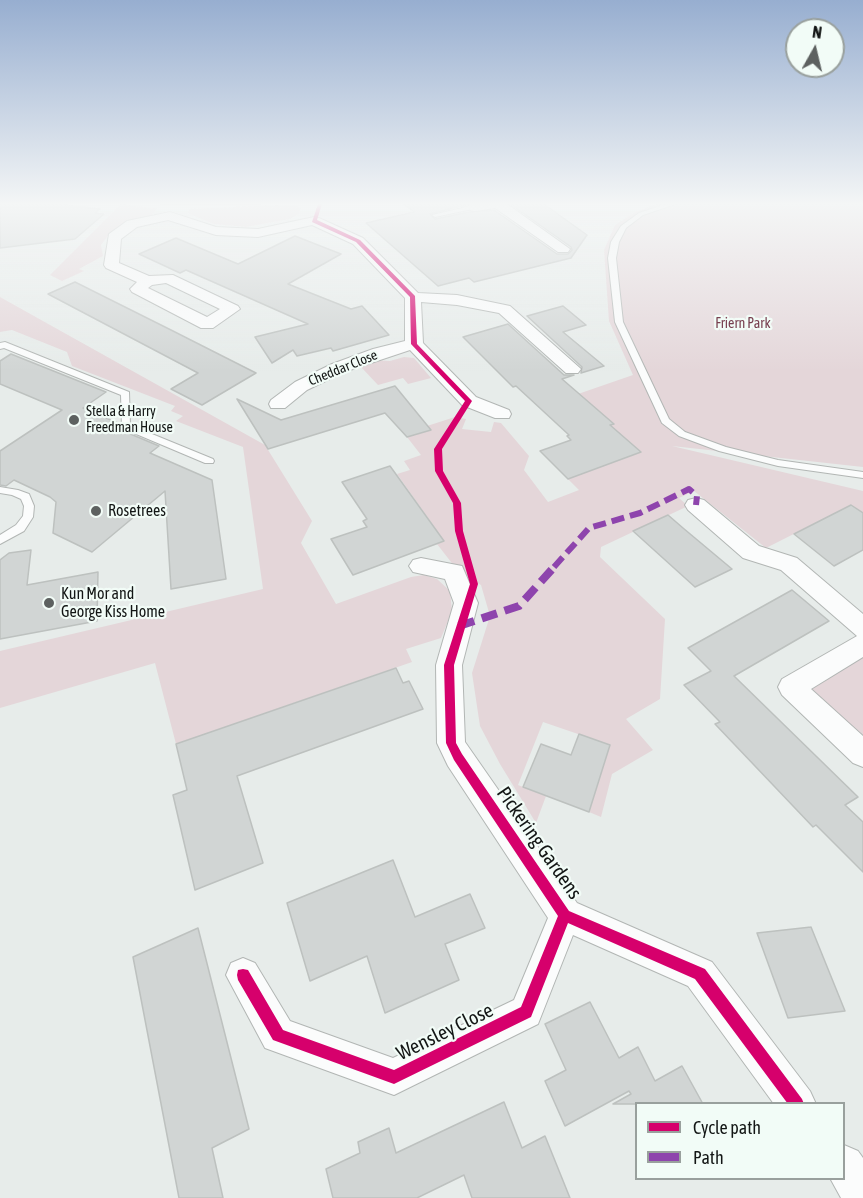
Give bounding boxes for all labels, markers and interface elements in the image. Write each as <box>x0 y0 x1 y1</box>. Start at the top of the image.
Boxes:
north arrow <box>785 18 845 78</box>
text: N <box>811 23 823 42</box>
park label: Friern Park <box>715 316 771 332</box>
street label: Cheddar Close <box>306 347 380 389</box>
place label: Stella & Harry Freedman House <box>86 404 173 436</box>
marker: Stella & Harry Freedman House <box>67 413 81 427</box>
place label: Rosetrees <box>108 501 166 521</box>
marker: Rosetrees <box>89 504 103 518</box>
place label: Kun Mor and George Kiss Home <box>61 584 165 622</box>
marker: Kun Mor and George Kiss Home <box>42 596 56 610</box>
street label: Pickering Gardens <box>491 782 587 904</box>
street label: Wensley Close <box>393 998 497 1066</box>
legend <box>635 1102 845 1180</box>
text: Cycle path <box>693 1117 761 1138</box>
text: Path <box>693 1147 724 1168</box>

